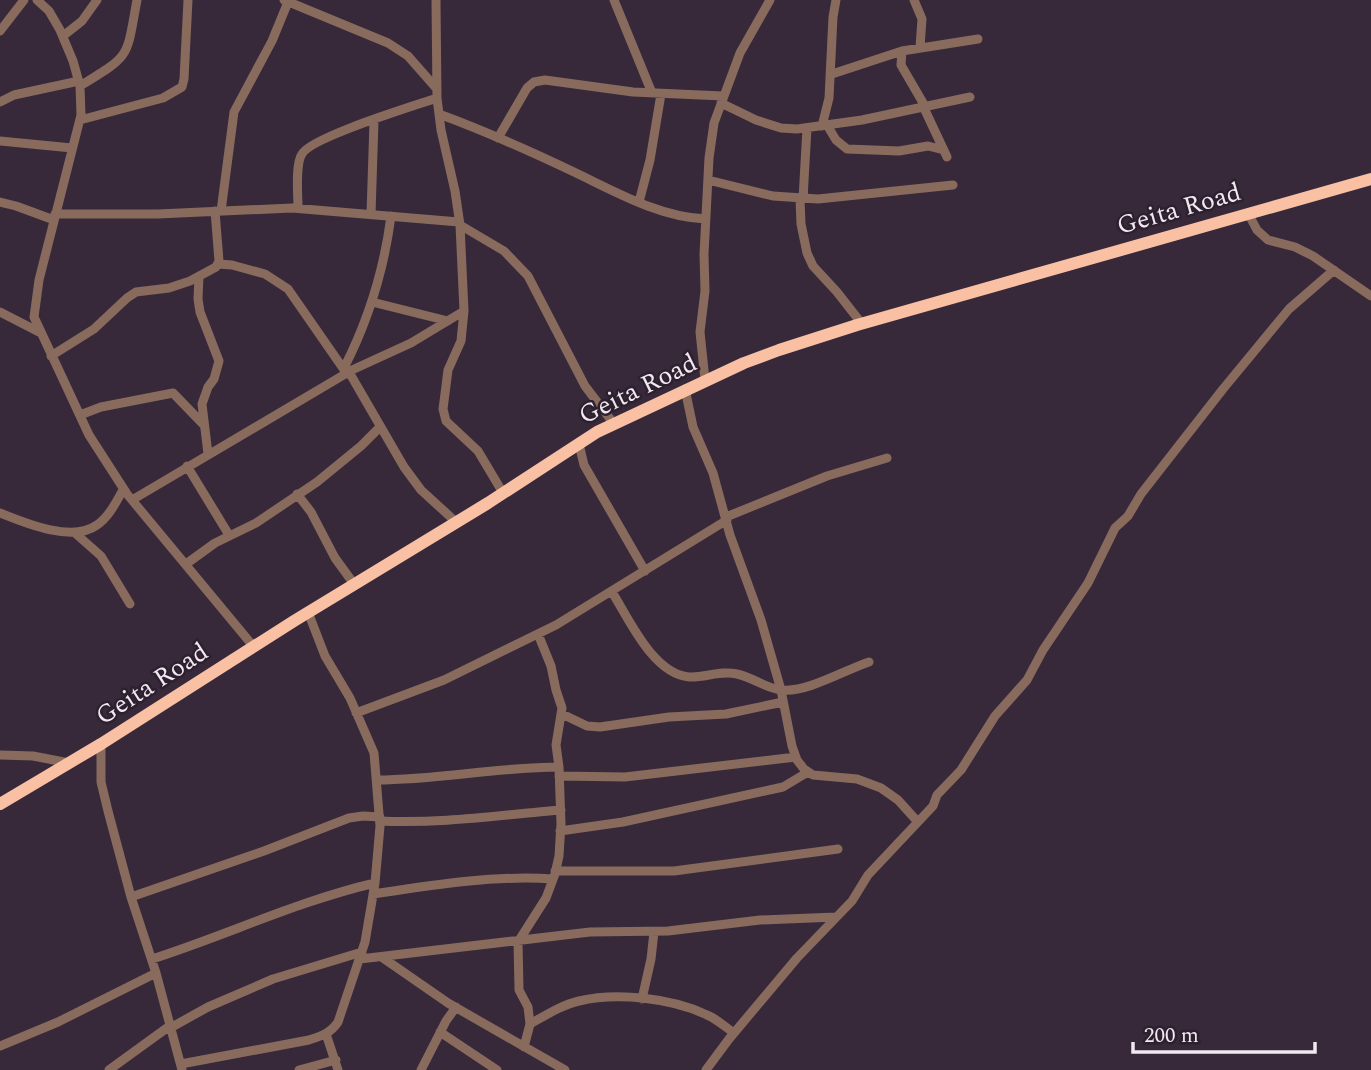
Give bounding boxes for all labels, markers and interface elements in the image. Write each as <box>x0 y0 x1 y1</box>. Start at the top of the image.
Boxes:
street label: Geita Road <box>1112 172 1246 246</box>
street label: Geita Road <box>572 343 704 435</box>
street label: Geita Road <box>88 632 216 736</box>
scale bar <box>1133 1010 1315 1054</box>
text: 200 m <box>1144 1020 1199 1052</box>

